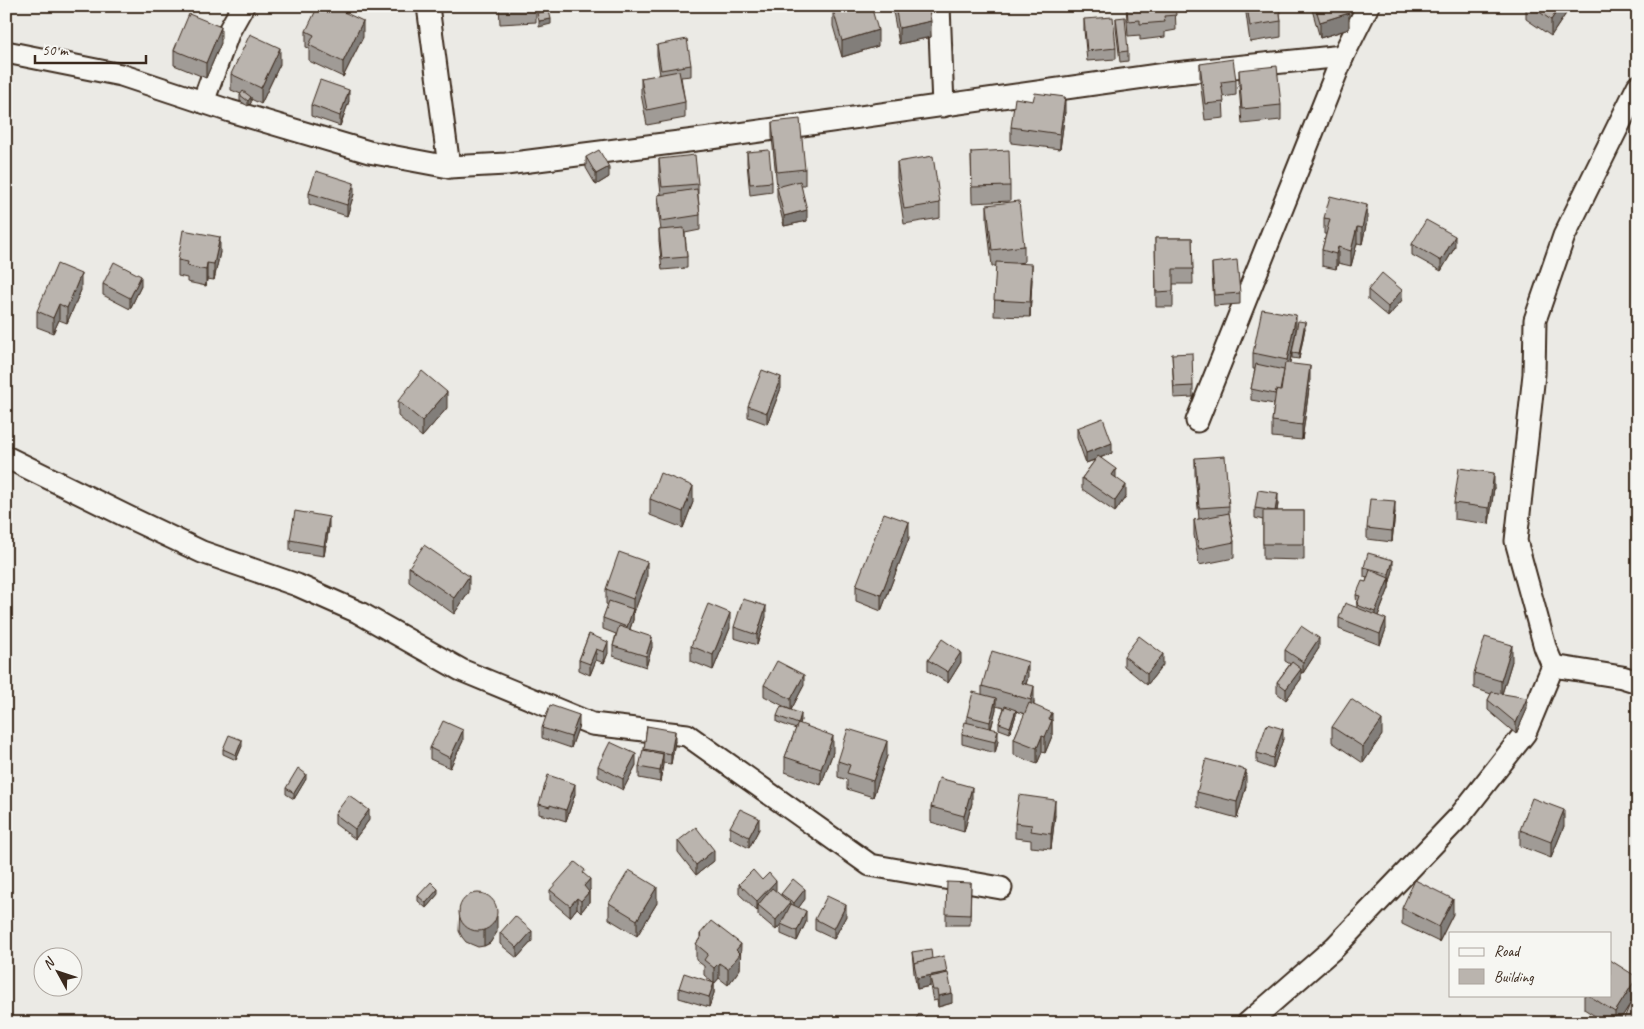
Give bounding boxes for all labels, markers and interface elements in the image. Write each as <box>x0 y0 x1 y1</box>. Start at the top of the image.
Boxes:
scale bar <box>35 32 146 64</box>
text: 50 m <box>42 41 69 60</box>
legend <box>1449 932 1612 996</box>
text: Road <box>1494 942 1521 961</box>
north arrow <box>32 946 82 996</box>
text: N <box>39 953 59 973</box>
text: Building <box>1494 968 1534 987</box>

